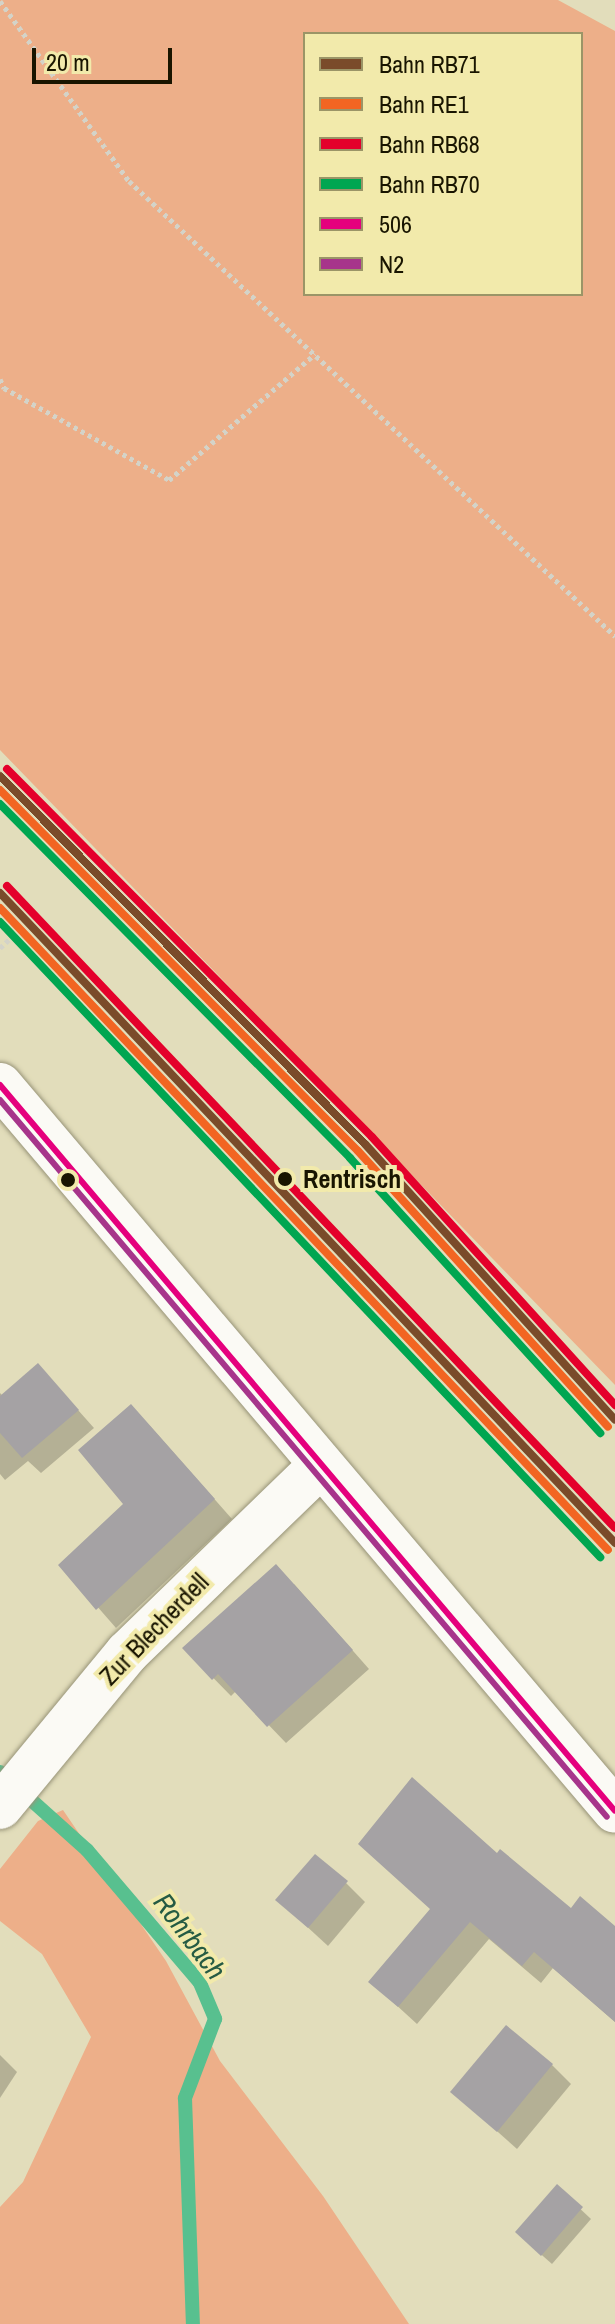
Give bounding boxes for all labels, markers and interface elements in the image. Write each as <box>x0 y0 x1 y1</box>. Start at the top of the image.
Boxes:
scale bar <box>36 32 176 82</box>
legend <box>303 32 583 296</box>
text: 20 m <box>46 46 90 78</box>
text: Bahn RB71 <box>379 48 480 80</box>
text: Bahn RE1 <box>379 88 469 120</box>
text: Bahn RB68 <box>379 128 480 160</box>
text: Bahn RB70 <box>379 168 480 200</box>
text: 506 <box>379 208 412 240</box>
text: N2 <box>379 248 404 280</box>
place label: Rentrisch <box>303 1163 401 1195</box>
marker: Rentrisch <box>274 1168 296 1190</box>
unlabelled marker <box>60 1172 76 1188</box>
street label: Zur Blecherdell <box>93 1567 215 1691</box>
water label: Rohrbach <box>147 1886 233 1986</box>

